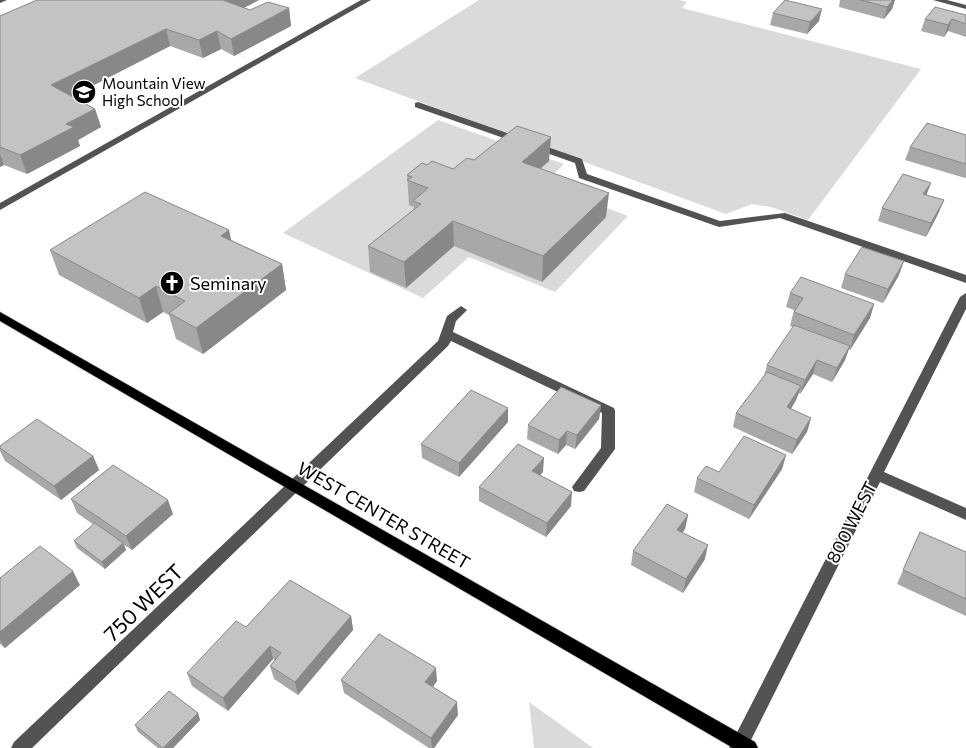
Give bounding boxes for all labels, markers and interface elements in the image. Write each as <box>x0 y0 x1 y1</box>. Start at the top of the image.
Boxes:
place label: Mountain View High School <box>102 74 205 109</box>
school or university icon: Mountain View High School <box>71 79 97 105</box>
church icon: Seminary <box>159 270 185 296</box>
place label: Seminary <box>190 272 267 294</box>
street label: WEST CENTER STREET <box>294 457 474 573</box>
street label: 800 WEST <box>821 477 881 567</box>
street label: 750 WEST <box>98 558 188 646</box>

